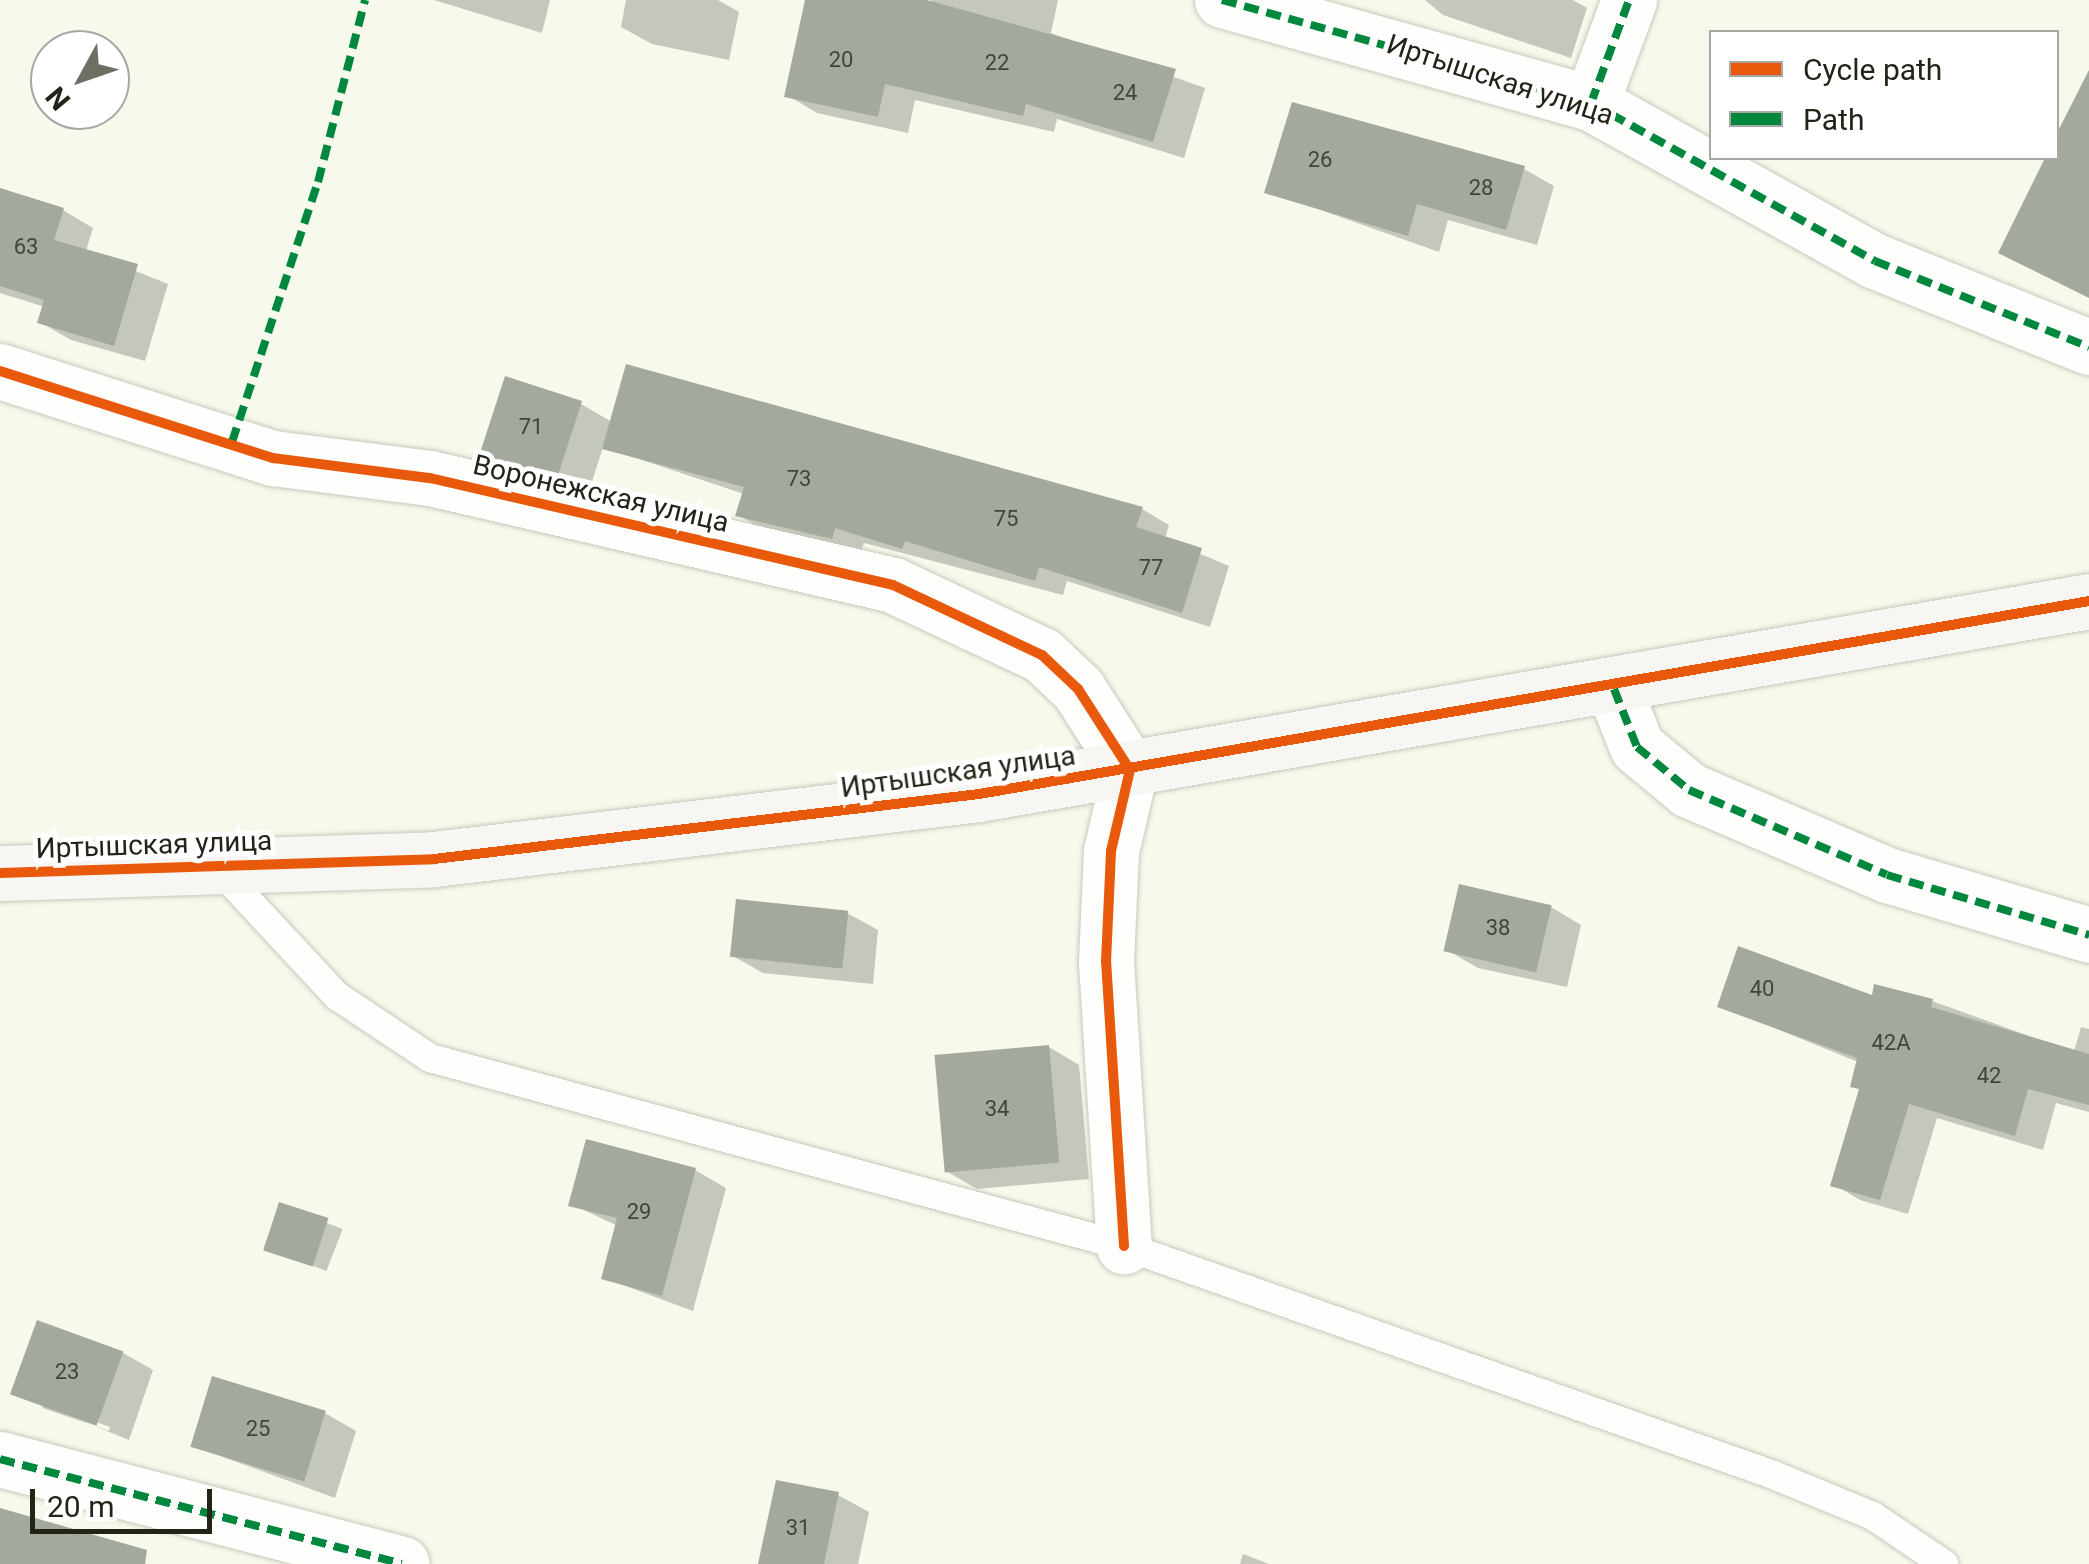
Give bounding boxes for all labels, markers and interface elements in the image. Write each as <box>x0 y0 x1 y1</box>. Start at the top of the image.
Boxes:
street label: Иртышская улица <box>1382 27 1618 133</box>
north arrow <box>30 30 130 130</box>
legend <box>1709 30 2059 160</box>
house number: 20 <box>829 47 853 73</box>
house number: 22 <box>985 50 1009 76</box>
text: Cycle path <box>1803 52 1942 87</box>
text: N <box>39 80 77 117</box>
house number: 24 <box>1113 80 1137 106</box>
text: Path <box>1803 102 1864 137</box>
house number: 26 <box>1308 147 1332 173</box>
house number: 28 <box>1469 175 1493 201</box>
house number: 63 <box>14 234 38 260</box>
house number: 71 <box>519 414 543 440</box>
street label: Воронежская улица <box>470 448 732 540</box>
house number: 73 <box>787 466 811 492</box>
house number: 75 <box>994 506 1018 532</box>
house number: 77 <box>1139 555 1163 581</box>
street label: Иртышская улица <box>838 739 1078 805</box>
street label: Иртышская улица <box>35 824 273 866</box>
house number: 38 <box>1486 915 1510 941</box>
house number: 40 <box>1750 976 1774 1002</box>
house number: 42А <box>1871 1030 1911 1056</box>
house number: 42 <box>1977 1063 2001 1089</box>
house number: 34 <box>985 1096 1009 1122</box>
house number: 29 <box>627 1199 651 1225</box>
house number: 23 <box>55 1359 79 1385</box>
house number: 25 <box>246 1416 270 1442</box>
scale bar <box>35 1469 218 1531</box>
text: 20 m <box>47 1489 114 1524</box>
house number: 31 <box>786 1515 810 1541</box>

